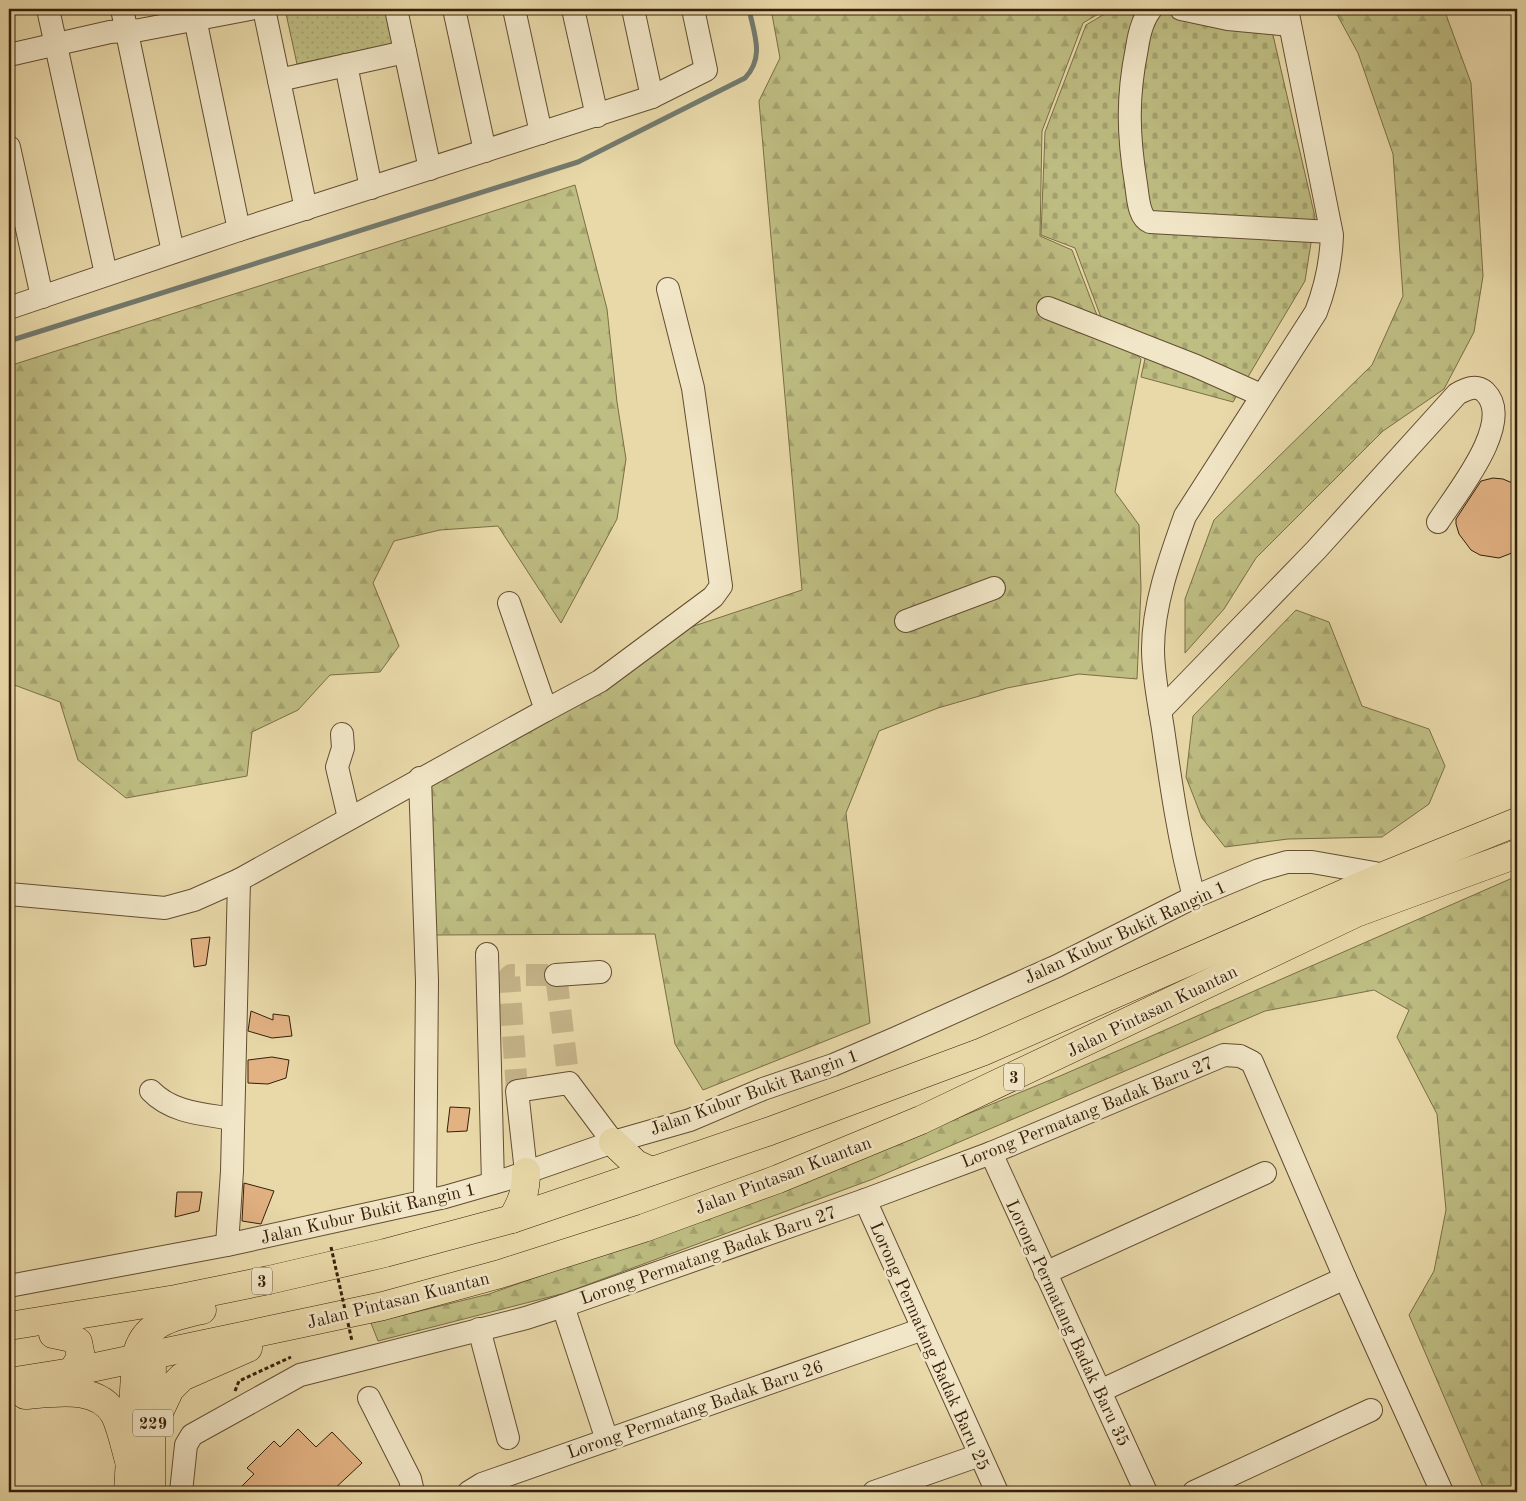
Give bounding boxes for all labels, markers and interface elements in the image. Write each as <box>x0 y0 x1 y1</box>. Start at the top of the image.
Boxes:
street label: Jalan Kubur Bukit Rangin 1 <box>1022 878 1229 988</box>
street label: Jalan Pintasan Kuantan <box>1064 963 1241 1061</box>
street label: Jalan Kubur Bukit Rangin 1 <box>648 1047 861 1139</box>
street label: Lorong Permatang Badak Baru 27 <box>959 1054 1216 1172</box>
road number: 3 <box>1004 1064 1024 1090</box>
street label: Jalan Pintasan Kuantan <box>693 1134 874 1218</box>
street label: Jalan Kubur Bukit Rangin 1 <box>259 1180 478 1248</box>
street label: Lorong Permatang Badak Baru 35 <box>1002 1197 1132 1449</box>
street label: Lorong Permatang Badak Baru 27 <box>578 1204 839 1308</box>
street label: Lorong Permatang Badak Baru 25 <box>866 1219 992 1473</box>
road number: 3 <box>252 1268 272 1294</box>
street label: Jalan Pintasan Kuantan <box>305 1270 492 1332</box>
street label: Lorong Permatang Badak Baru 26 <box>565 1358 826 1462</box>
road number: 229 <box>133 1410 173 1436</box>

